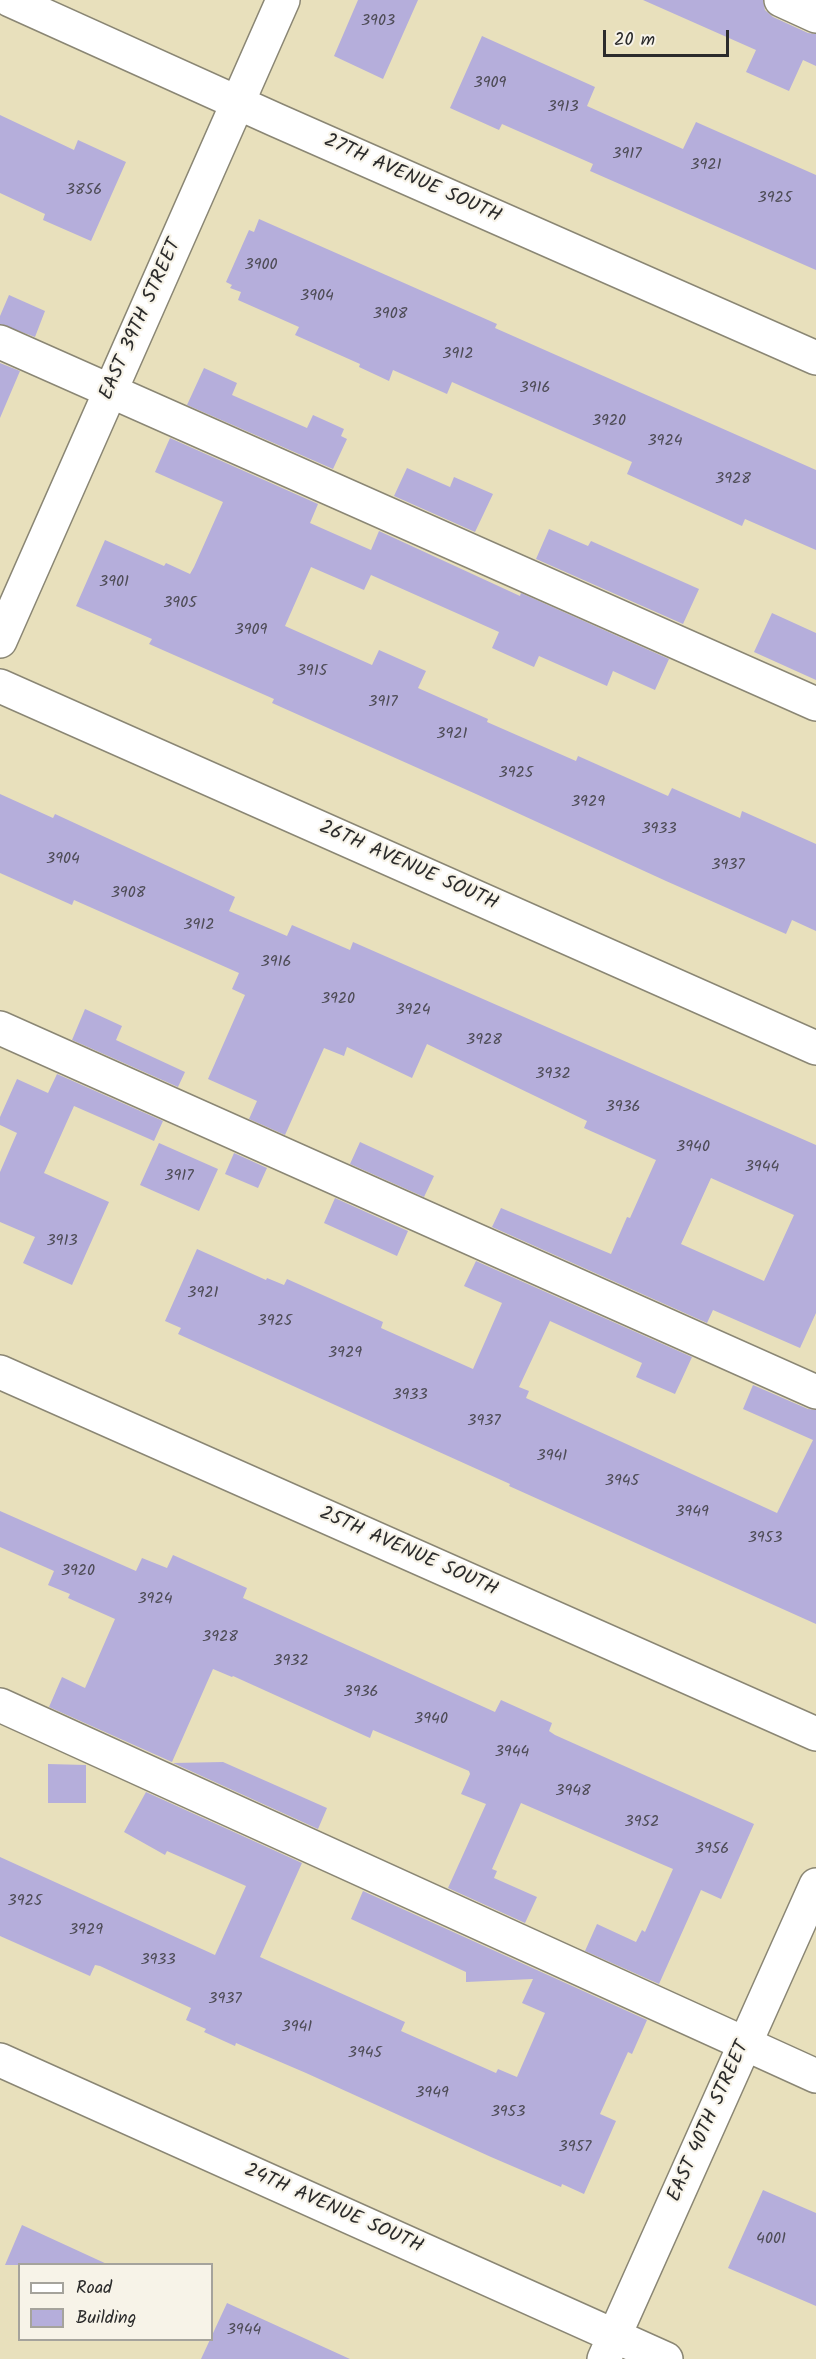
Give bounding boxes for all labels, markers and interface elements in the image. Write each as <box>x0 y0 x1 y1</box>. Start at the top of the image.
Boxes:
house number: 3903 <box>361 12 395 32</box>
scale bar <box>606 18 732 56</box>
text: 20 m <box>614 26 655 55</box>
house number: 3909 <box>474 74 506 94</box>
house number: 3913 <box>547 98 579 118</box>
street label: 27TH AVENUE SOUTH <box>320 130 504 230</box>
house number: 3917 <box>612 145 642 165</box>
house number: 3921 <box>690 156 722 176</box>
house number: 3856 <box>66 181 102 201</box>
house number: 3925 <box>758 189 792 209</box>
street label: EAST 39TH STREET <box>96 236 188 404</box>
house number: 3900 <box>245 256 277 276</box>
house number: 3904 <box>300 287 334 307</box>
house number: 3908 <box>373 305 407 325</box>
house number: 3912 <box>442 345 474 365</box>
house number: 3916 <box>520 379 550 399</box>
house number: 3920 <box>592 412 626 432</box>
house number: 3924 <box>647 432 683 452</box>
house number: 3928 <box>715 470 751 490</box>
house number: 3901 <box>99 573 129 593</box>
house number: 3905 <box>163 594 197 614</box>
house number: 3909 <box>235 621 267 641</box>
house number: 3915 <box>297 662 327 682</box>
house number: 3917 <box>368 693 398 713</box>
house number: 3921 <box>436 725 468 745</box>
house number: 3925 <box>499 764 533 784</box>
house number: 3929 <box>571 793 605 813</box>
street label: 26TH AVENUE SOUTH <box>315 817 501 917</box>
house number: 3933 <box>641 820 677 840</box>
house number: 3904 <box>46 850 80 870</box>
house number: 3937 <box>711 856 745 876</box>
house number: 3908 <box>111 884 145 904</box>
house number: 3912 <box>183 916 215 936</box>
house number: 3916 <box>261 953 291 973</box>
house number: 3920 <box>321 990 355 1010</box>
house number: 3924 <box>395 1001 431 1021</box>
house number: 3928 <box>466 1031 502 1051</box>
house number: 3932 <box>535 1065 571 1085</box>
house number: 3936 <box>606 1098 640 1118</box>
house number: 3940 <box>676 1138 710 1158</box>
house number: 3944 <box>745 1158 779 1178</box>
house number: 3917 <box>164 1167 194 1187</box>
house number: 3913 <box>46 1232 78 1252</box>
house number: 3921 <box>187 1284 219 1304</box>
house number: 3925 <box>258 1312 292 1332</box>
house number: 3929 <box>328 1344 362 1364</box>
house number: 3933 <box>392 1386 428 1406</box>
house number: 3937 <box>467 1412 501 1432</box>
house number: 3941 <box>537 1447 567 1467</box>
house number: 3945 <box>605 1472 639 1492</box>
street label: 25TH AVENUE SOUTH <box>315 1503 501 1603</box>
house number: 3949 <box>675 1503 709 1523</box>
house number: 3953 <box>748 1529 782 1549</box>
house number: 3920 <box>61 1562 95 1582</box>
house number: 3924 <box>137 1590 173 1610</box>
house number: 3928 <box>202 1628 238 1648</box>
house number: 3932 <box>273 1652 309 1672</box>
house number: 3936 <box>344 1683 378 1703</box>
house number: 3940 <box>414 1710 448 1730</box>
house number: 3944 <box>495 1743 529 1763</box>
house number: 3948 <box>555 1782 591 1802</box>
house number: 3952 <box>625 1813 659 1833</box>
house number: 3956 <box>695 1840 729 1860</box>
house number: 3925 <box>8 1892 42 1912</box>
house number: 3929 <box>69 1921 103 1941</box>
house number: 3933 <box>140 1951 176 1971</box>
house number: 3937 <box>208 1990 242 2010</box>
house number: 3941 <box>282 2018 312 2038</box>
street label: EAST 40TH STREET <box>664 2038 756 2206</box>
house number: 3945 <box>348 2044 382 2064</box>
house number: 3949 <box>415 2084 449 2104</box>
house number: 3953 <box>491 2103 525 2123</box>
house number: 3957 <box>559 2138 591 2158</box>
street label: 24TH AVENUE SOUTH <box>240 2160 426 2260</box>
house number: 4001 <box>756 2230 786 2250</box>
legend <box>18 2263 213 2341</box>
text: Road <box>76 2274 112 2303</box>
text: Building <box>76 2304 136 2333</box>
house number: 3944 <box>227 2321 261 2341</box>

